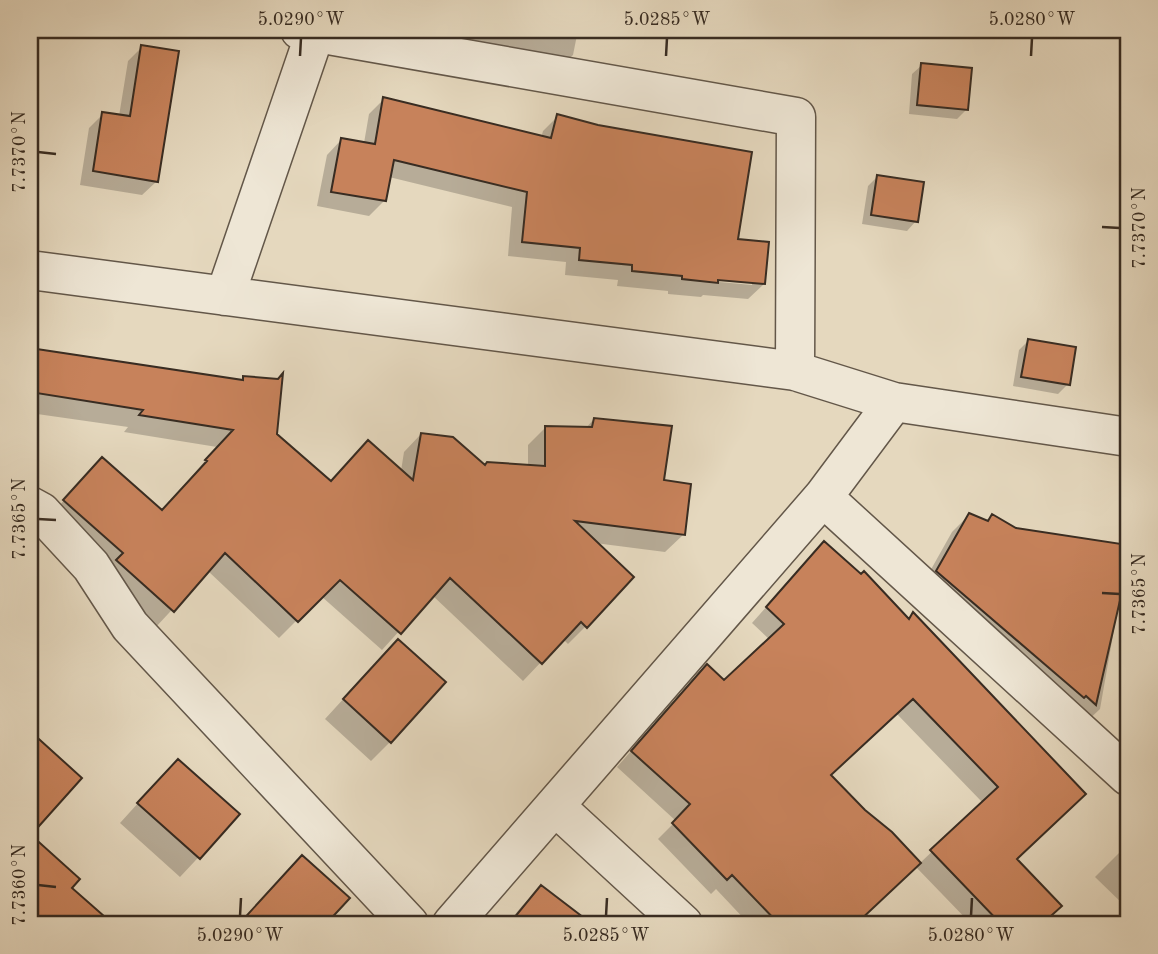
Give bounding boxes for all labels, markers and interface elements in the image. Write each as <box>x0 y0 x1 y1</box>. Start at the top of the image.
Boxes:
text: 5.0290°W <box>258 11 344 29</box>
text: 5.0285°W <box>624 11 710 29</box>
text: 5.0280°W <box>989 11 1075 29</box>
text: 7.7370°N <box>11 111 29 193</box>
text: 7.7370°N <box>1131 187 1149 269</box>
text: 7.7365°N <box>11 478 29 560</box>
text: 7.7365°N <box>1131 553 1149 635</box>
text: 7.7360°N <box>11 844 29 926</box>
text: 5.0290°W <box>197 927 283 945</box>
text: 5.0285°W <box>563 927 649 945</box>
text: 5.0280°W <box>928 927 1014 945</box>

